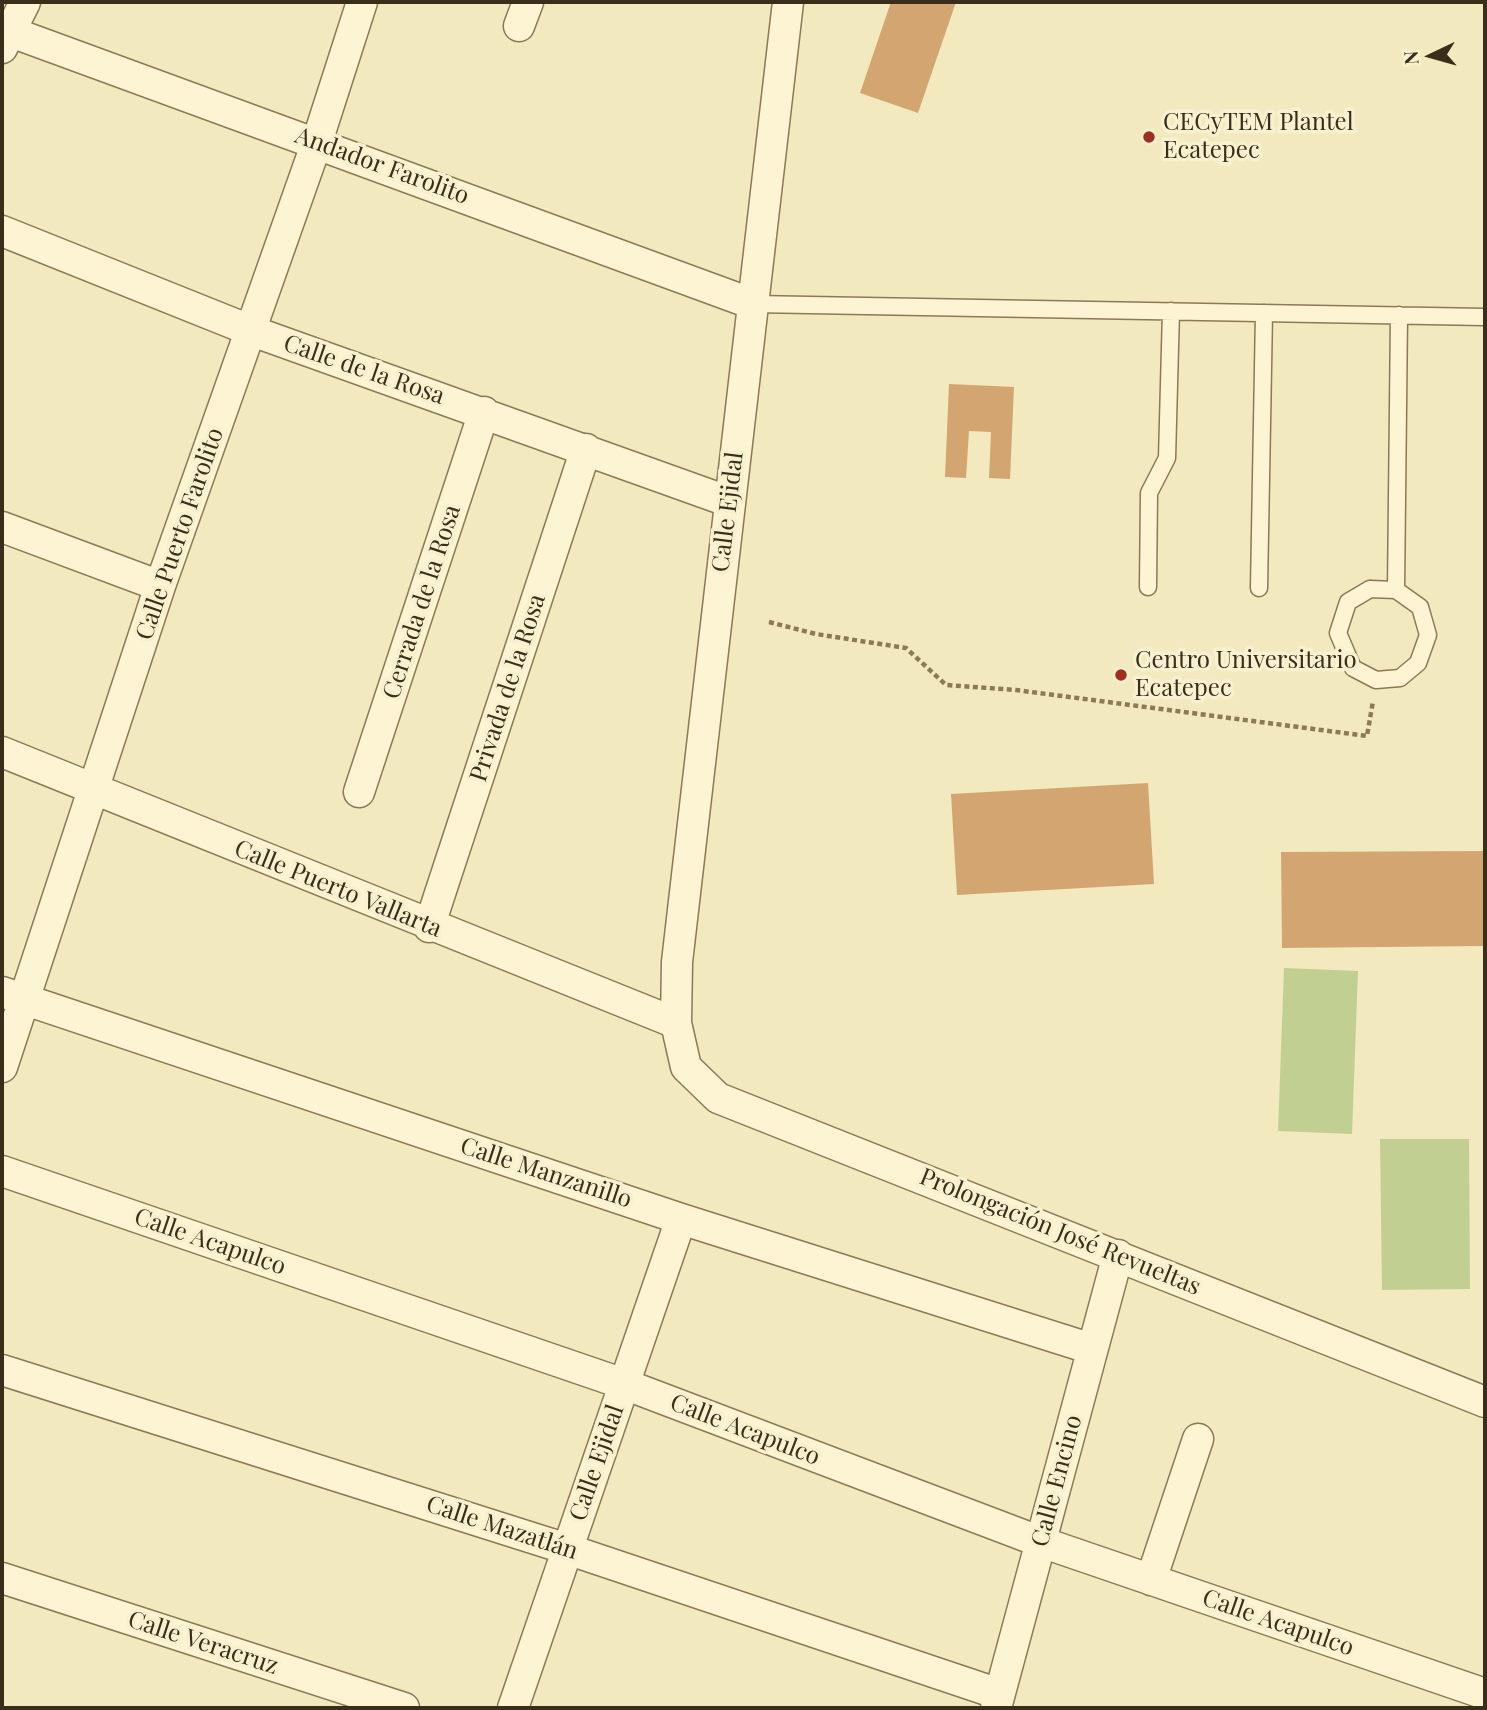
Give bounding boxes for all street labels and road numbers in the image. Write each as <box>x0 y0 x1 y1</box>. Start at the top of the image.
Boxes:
street label: Andador Farolito <box>291 121 473 211</box>
street label: Calle de la Rosa <box>280 329 448 411</box>
street label: Calle Puerto Farolito <box>130 424 230 644</box>
street label: Calle Ejidal <box>706 450 750 574</box>
street label: Cerrada de la Rosa <box>377 501 467 703</box>
street label: Privada de la Rosa <box>464 591 552 785</box>
street label: Calle Puerto Vallarta <box>230 834 446 944</box>
street label: Calle Manzanillo <box>457 1132 635 1214</box>
street label: Prolongación José Revueltas <box>915 1162 1205 1302</box>
street label: Calle Acapulco <box>131 1203 289 1281</box>
street label: Calle Acapulco <box>666 1388 824 1472</box>
street label: Calle Ejidal <box>564 1401 630 1525</box>
street label: Calle Encino <box>1026 1412 1088 1550</box>
street label: Calle Mazatlán <box>423 1490 581 1566</box>
street label: Calle Acapulco <box>1199 1584 1357 1662</box>
street label: Calle Veracruz <box>124 1605 282 1681</box>

